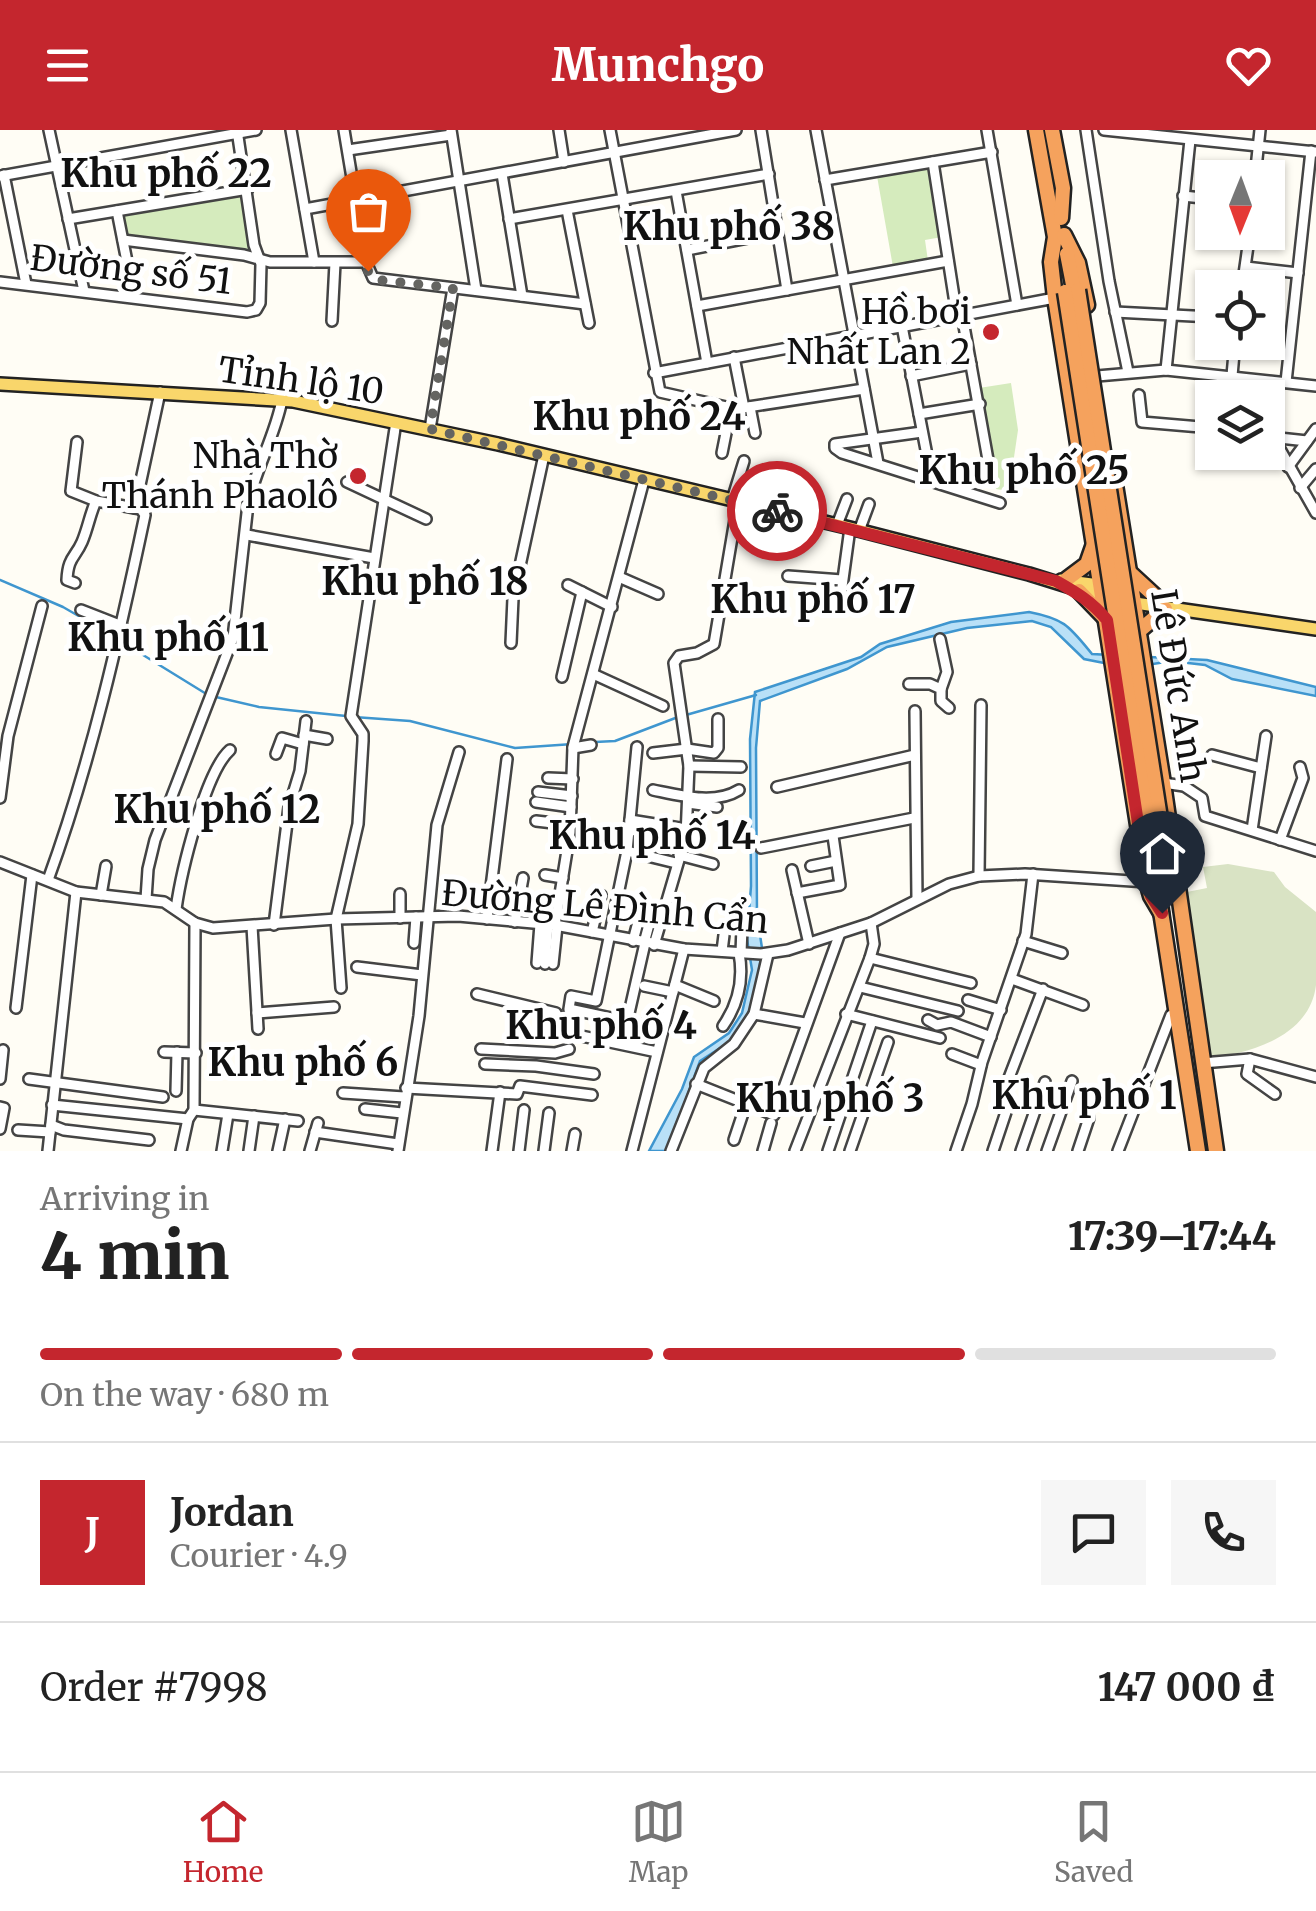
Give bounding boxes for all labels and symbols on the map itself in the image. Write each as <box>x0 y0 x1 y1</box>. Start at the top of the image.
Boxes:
district label: Khu phố 22 <box>60 150 272 197</box>
north arrow <box>1195 160 1285 250</box>
pin <box>326 169 411 272</box>
district label: Khu phố 38 <box>623 203 835 250</box>
street label: Đường số 51 <box>28 236 234 304</box>
place label: Hồ bơi Nhất Lan 2 <box>786 290 971 374</box>
marker: Hồ bơi Nhất Lan 2 <box>980 321 1002 343</box>
street label: Tỉnh lộ 10 <box>216 348 386 414</box>
district label: Khu phố 24 <box>532 393 746 440</box>
place label: Nhà Thờ Thánh Phaolô <box>102 434 338 518</box>
district label: Khu phố 25 <box>918 447 1130 494</box>
courier <box>727 461 827 561</box>
marker: Nhà Thờ Thánh Phaolô <box>347 465 369 487</box>
district label: Khu phố 18 <box>321 558 529 605</box>
district label: Khu phố 17 <box>710 576 916 623</box>
street label: Lê Đức Anh <box>1141 586 1215 786</box>
district label: Khu phố 11 <box>67 614 269 661</box>
district label: Khu phố 12 <box>113 786 321 833</box>
pin <box>1120 811 1205 914</box>
district label: Khu phố 14 <box>548 812 756 859</box>
street label: Đường Lê Đình Cẩn <box>440 870 770 943</box>
district label: Khu phố 4 <box>505 1002 697 1049</box>
district label: Khu phố 6 <box>208 1039 398 1086</box>
district label: Khu phố 1 <box>991 1072 1177 1119</box>
district label: Khu phố 3 <box>735 1075 925 1122</box>

